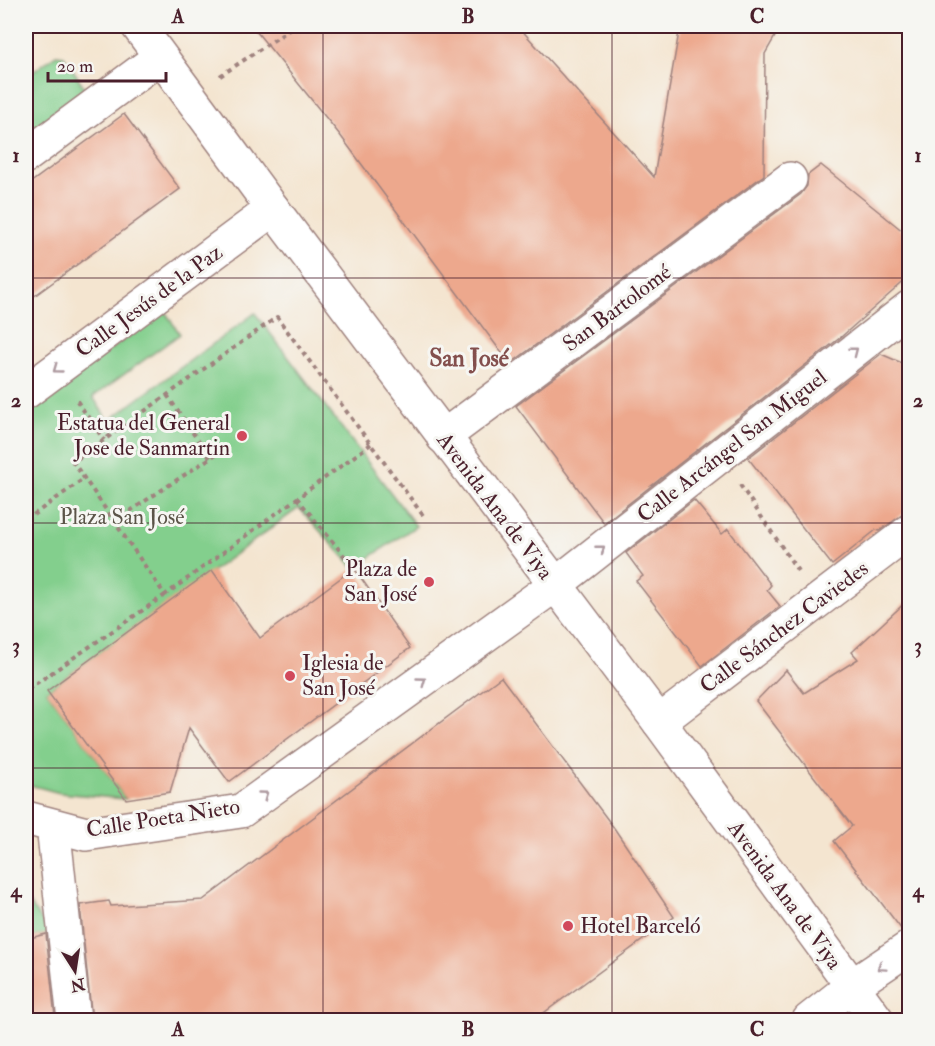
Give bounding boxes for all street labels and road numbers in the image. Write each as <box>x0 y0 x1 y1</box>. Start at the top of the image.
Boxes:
street label: Calle Jesús de la Paz <box>70 238 228 364</box>
street label: San Bartolomé <box>557 258 677 358</box>
street label: Calle Arcángel San Miguel <box>631 363 833 529</box>
street label: Avenida Ana de Viya <box>430 426 560 586</box>
street label: Calle Sánchez Caviedes <box>694 554 874 700</box>
street label: Calle Poeta Nieto <box>84 792 242 844</box>
street label: Avenida Ana de Viya <box>721 814 849 976</box>

